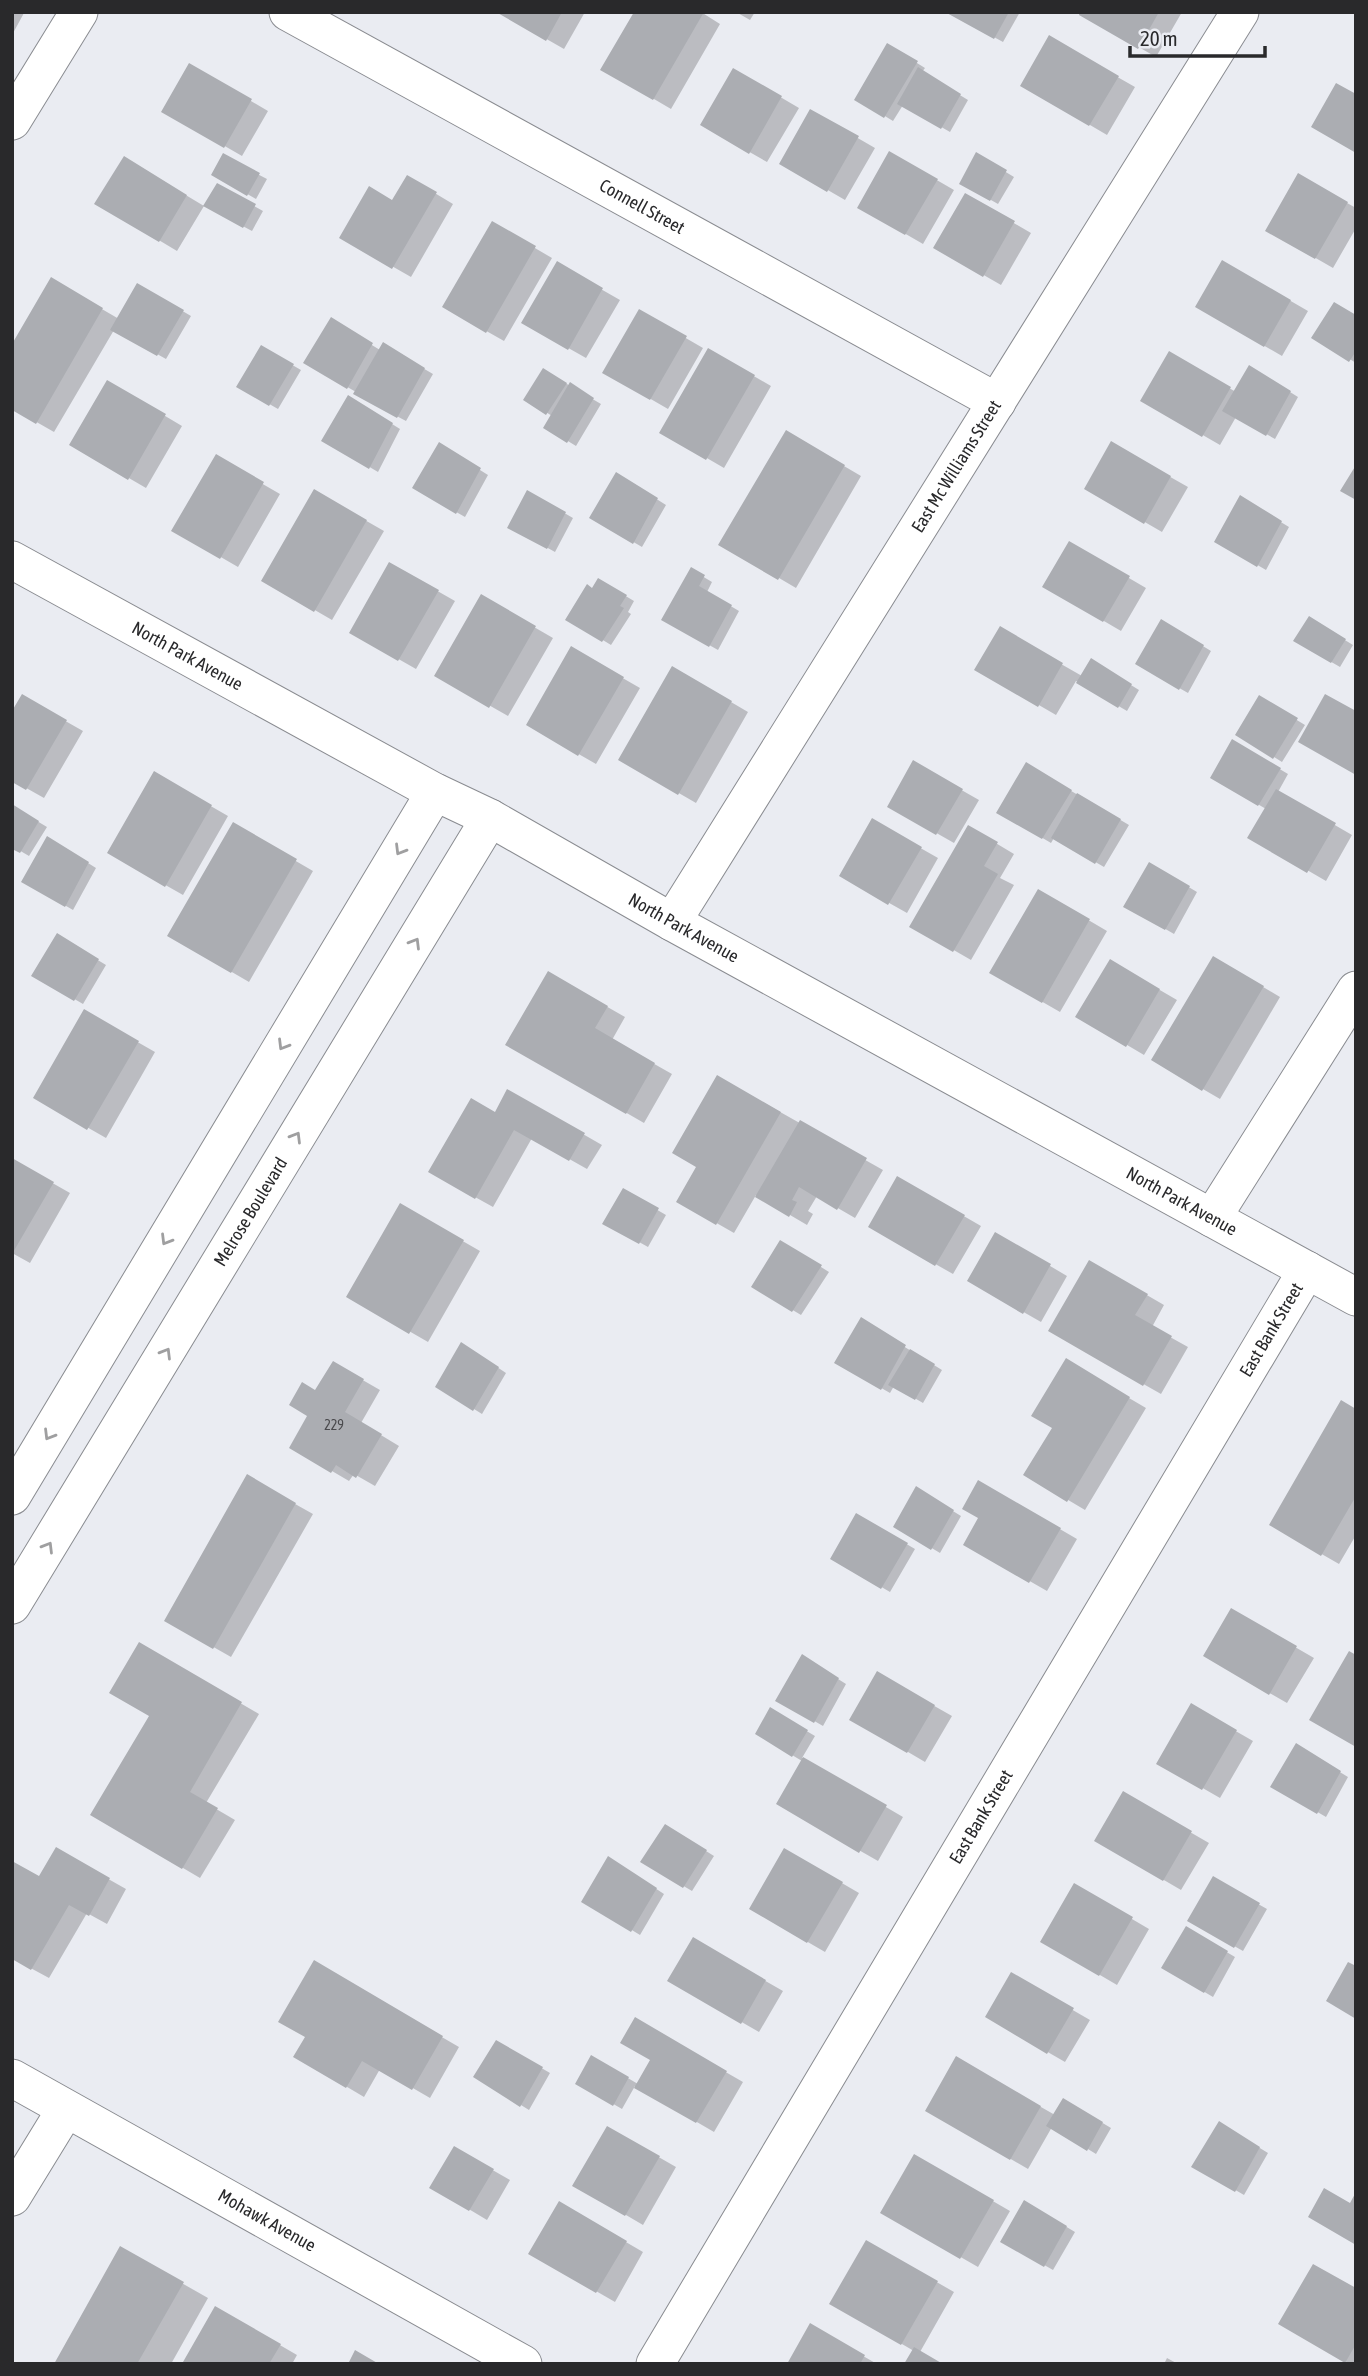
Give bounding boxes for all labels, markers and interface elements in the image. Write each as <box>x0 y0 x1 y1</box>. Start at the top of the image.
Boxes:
scale bar <box>1130 14 1265 58</box>
text: 20 m <box>1140 26 1178 50</box>
street label: Connell Street <box>596 174 688 238</box>
street label: East Mc Williams Street <box>907 396 1005 536</box>
street label: North Park Avenue <box>129 617 247 695</box>
one-way arrow <box>395 843 408 856</box>
street label: North Park Avenue <box>625 888 743 967</box>
one-way arrow <box>406 937 419 950</box>
one-way arrow <box>278 1038 291 1051</box>
one-way arrow <box>288 1132 301 1145</box>
street label: Melrose Boulevard <box>209 1153 291 1270</box>
street label: North Park Avenue <box>1123 1162 1241 1240</box>
one-way arrow <box>161 1233 174 1246</box>
street label: East Bank Street <box>1235 1279 1307 1380</box>
one-way arrow <box>157 1347 170 1360</box>
house number: 229 <box>324 1417 344 1433</box>
one-way arrow <box>44 1428 57 1441</box>
one-way arrow <box>39 1542 52 1555</box>
street label: East Bank Street <box>945 1766 1017 1867</box>
street label: Mohawk Avenue <box>215 2184 320 2256</box>

